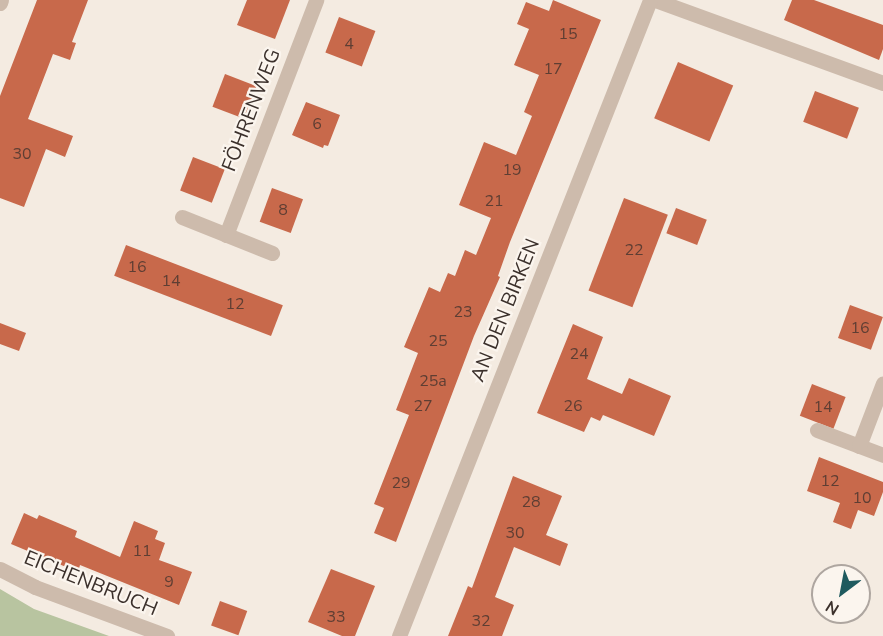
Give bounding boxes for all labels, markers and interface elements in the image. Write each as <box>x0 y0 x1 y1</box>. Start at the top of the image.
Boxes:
house number: 15 <box>558 24 578 44</box>
house number: 4 <box>344 34 354 54</box>
street label: FÖHRENWEG <box>217 45 285 175</box>
house number: 17 <box>543 59 563 79</box>
house number: 6 <box>312 114 322 134</box>
house number: 30 <box>12 144 32 164</box>
house number: 19 <box>502 160 522 180</box>
house number: 21 <box>484 191 504 211</box>
house number: 8 <box>278 200 288 220</box>
street label: AN DEN BIRKEN <box>465 235 545 385</box>
house number: 22 <box>624 240 644 260</box>
house number: 16 <box>127 257 147 277</box>
house number: 14 <box>161 271 181 291</box>
house number: 12 <box>225 294 245 314</box>
house number: 23 <box>453 302 473 322</box>
house number: 16 <box>850 318 870 338</box>
house number: 25 <box>428 331 448 351</box>
house number: 24 <box>569 344 589 364</box>
house number: 25a <box>419 371 447 391</box>
house number: 27 <box>413 396 433 416</box>
house number: 26 <box>563 396 583 416</box>
house number: 14 <box>813 397 833 417</box>
house number: 12 <box>820 471 840 491</box>
house number: 29 <box>391 473 411 493</box>
house number: 10 <box>852 488 872 508</box>
house number: 28 <box>521 492 541 512</box>
house number: 30 <box>505 523 525 543</box>
house number: 11 <box>132 541 152 561</box>
street label: EICHENBRUCH <box>21 545 161 621</box>
north arrow <box>811 564 871 624</box>
house number: 9 <box>164 572 174 592</box>
text: N <box>822 595 843 620</box>
house number: 33 <box>326 607 346 627</box>
house number: 32 <box>471 611 491 631</box>

